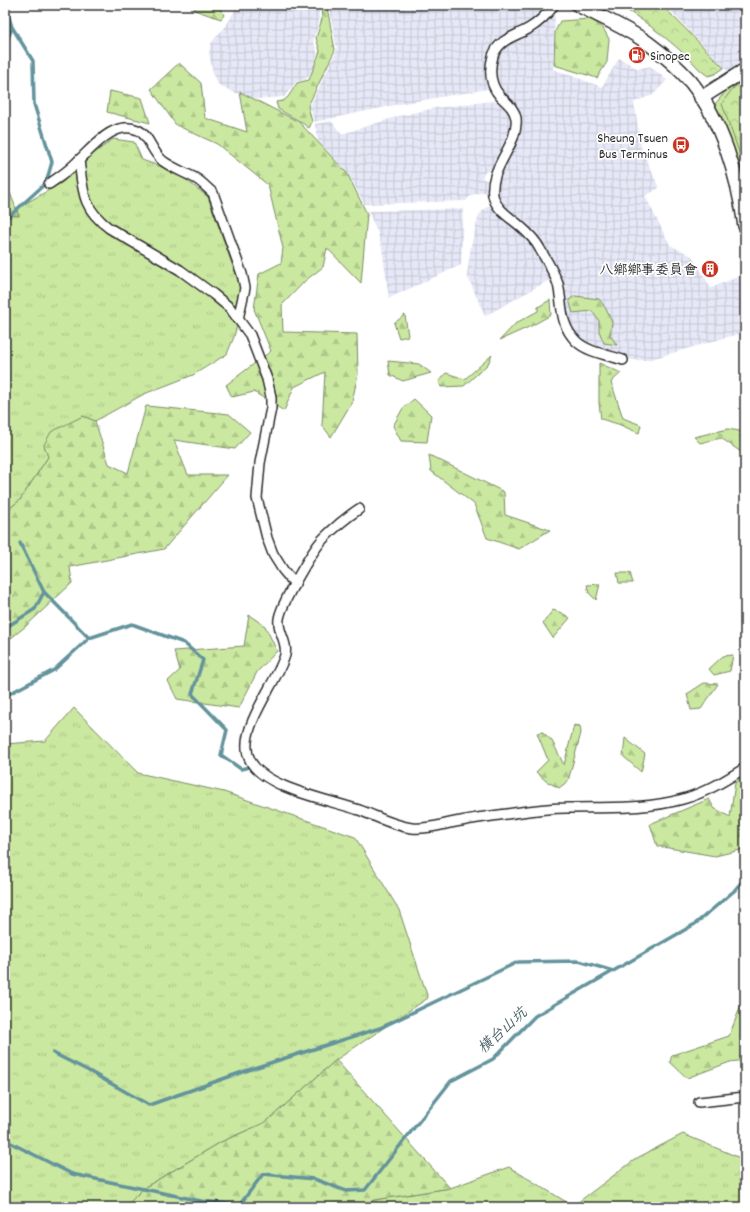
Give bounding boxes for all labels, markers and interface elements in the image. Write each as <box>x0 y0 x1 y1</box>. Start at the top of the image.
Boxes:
fuel station icon: Sinopec <box>627 45 647 65</box>
place label: Sinopec <box>650 47 690 67</box>
place label: Sheung Tsuen Bus Terminus <box>597 129 668 165</box>
bus stop icon: Sheung Tsuen Bus Terminus <box>671 135 691 155</box>
building icon: 八鄉鄉事委員會 <box>700 259 720 279</box>
place label: 八鄉鄉事委員會 <box>599 261 698 281</box>
water label: 橫台山坑 <box>474 1002 534 1060</box>

